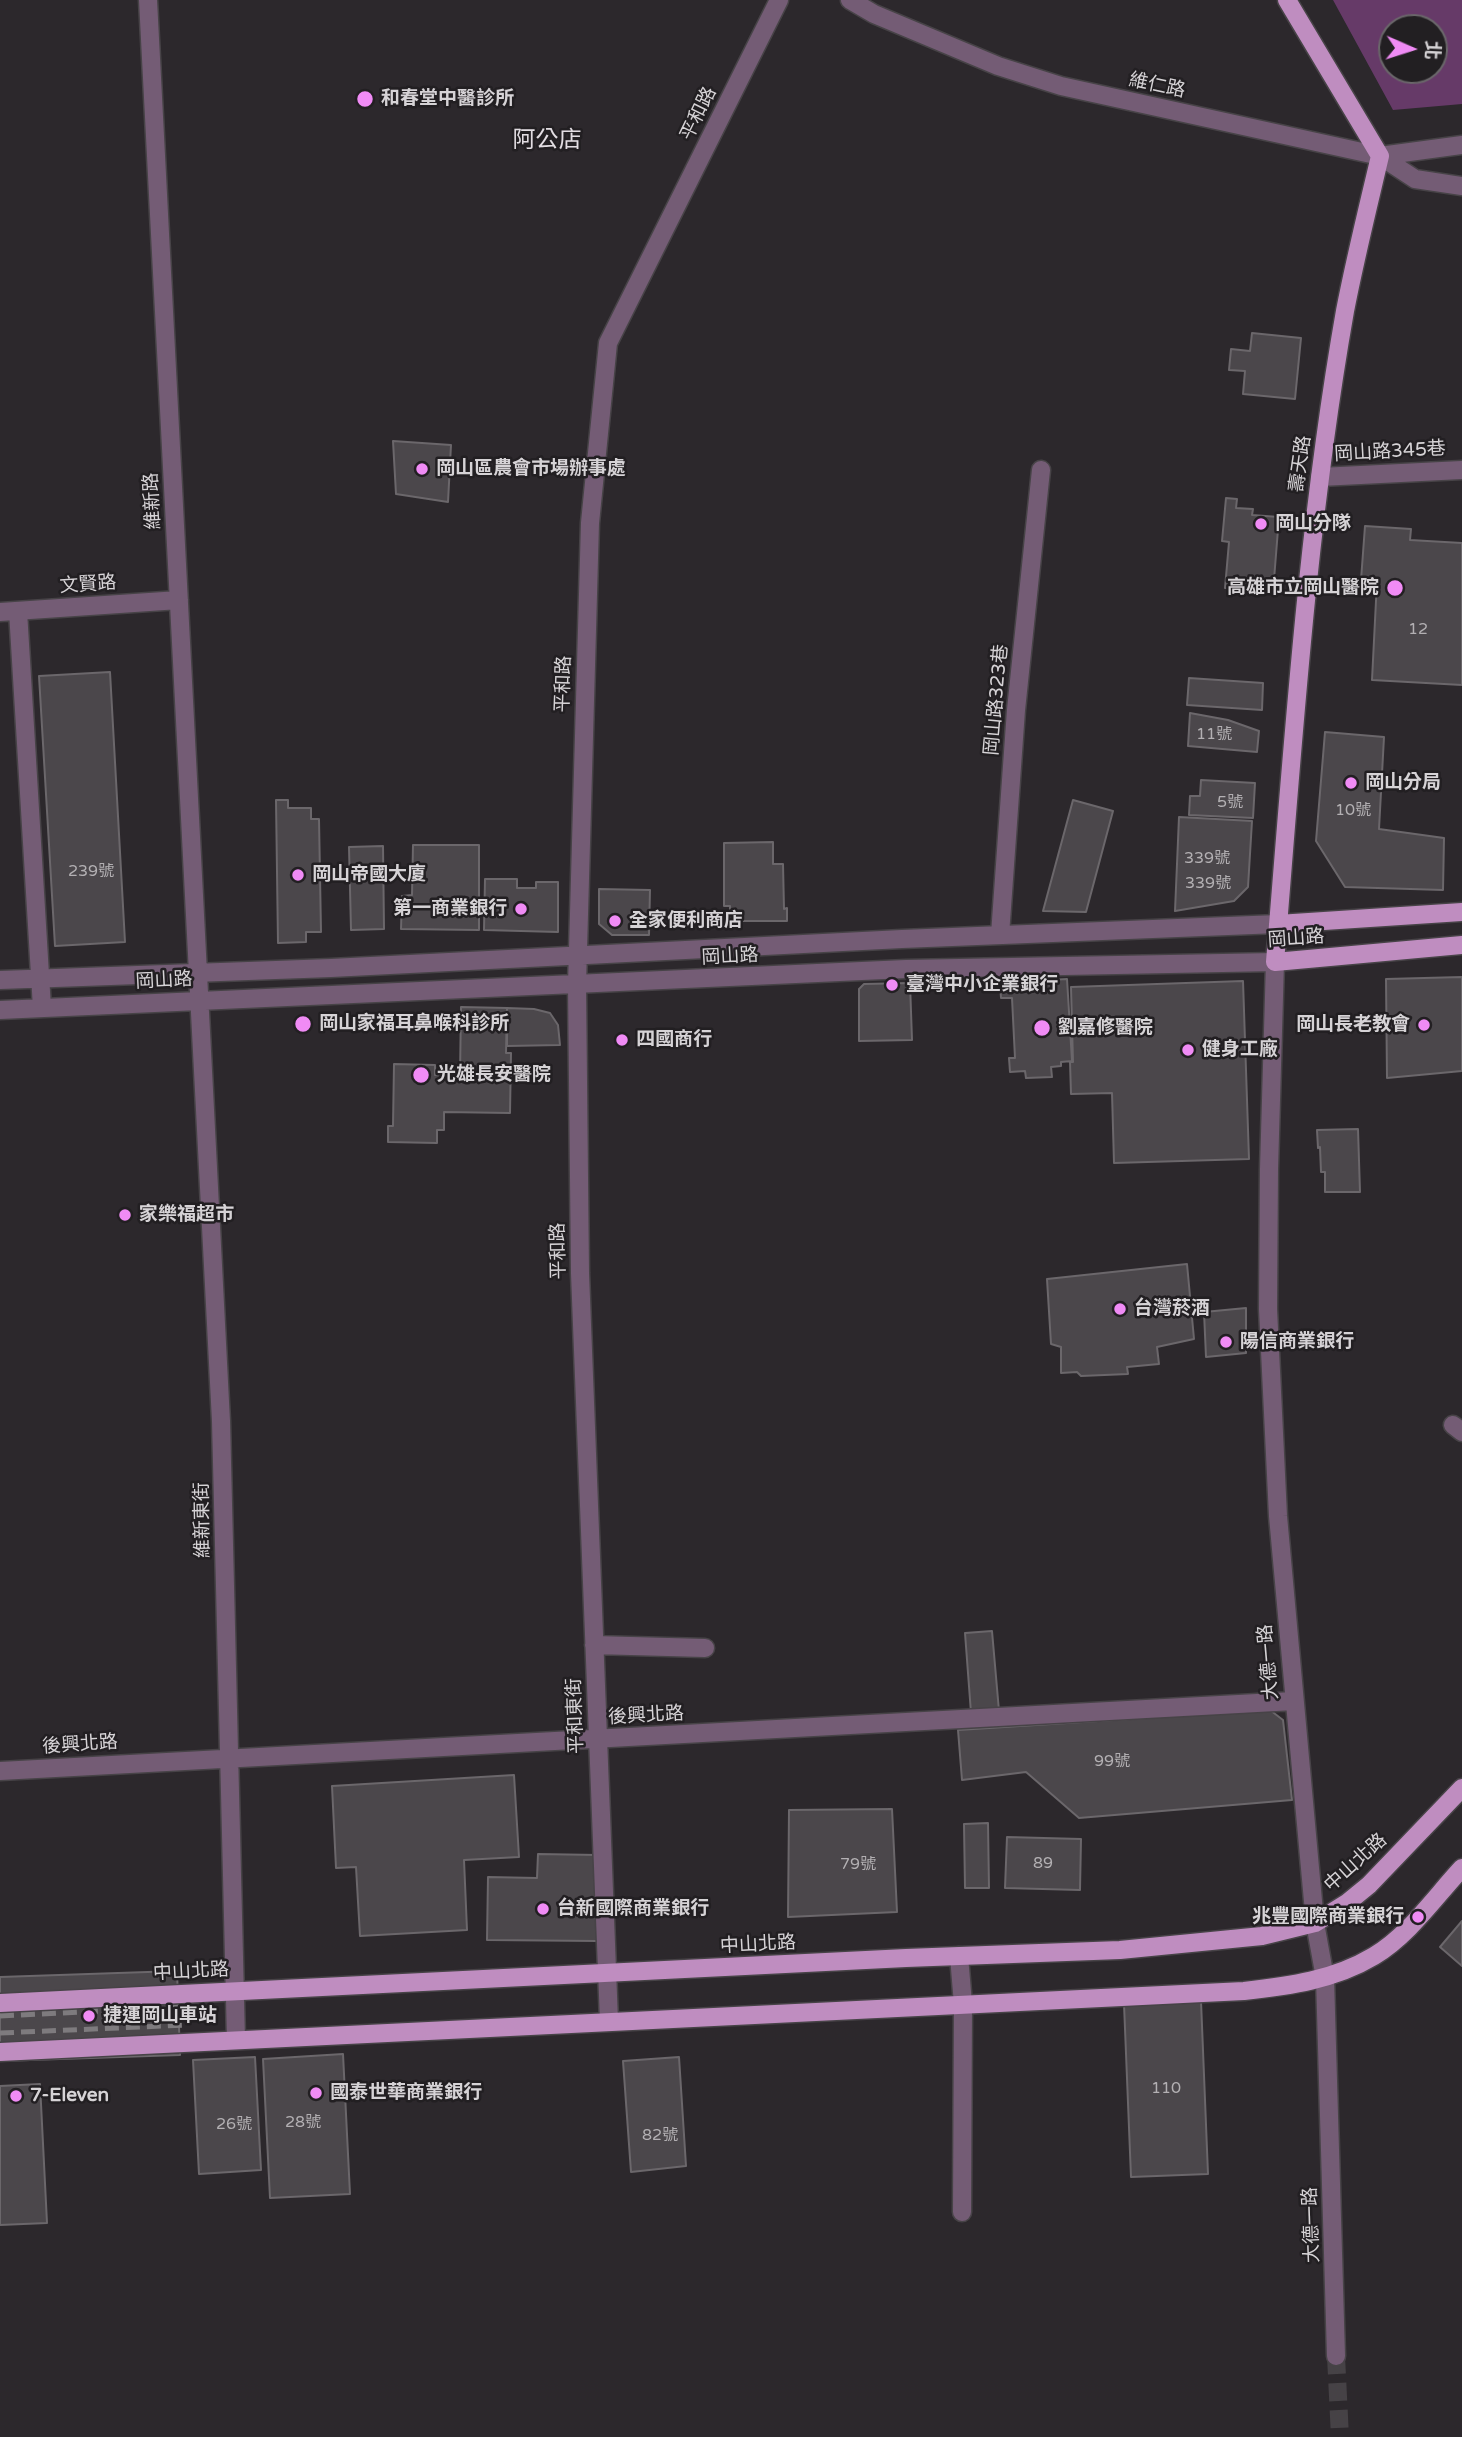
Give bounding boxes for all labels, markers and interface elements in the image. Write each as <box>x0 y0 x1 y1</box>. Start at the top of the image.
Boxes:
north arrow <box>1378 14 1448 84</box>
text: 北 <box>1420 40 1443 60</box>
street label: 維仁路 <box>1127 69 1187 103</box>
street label: 平和路 <box>676 83 722 145</box>
place label: 和春堂中醫診所 <box>381 88 514 110</box>
marker: 和春堂中醫診所 <box>355 89 375 109</box>
district label: 阿公店 <box>513 127 581 155</box>
street label: 壽天路 <box>1286 434 1316 494</box>
street label: 岡山路345巷 <box>1334 438 1446 466</box>
place label: 岡山區農會市場辦事處 <box>436 458 626 480</box>
marker: 岡山區農會市場辦事處 <box>414 461 430 477</box>
street label: 維新路 <box>140 472 166 530</box>
place label: 岡山分隊 <box>1275 513 1351 535</box>
marker: 岡山分隊 <box>1253 516 1269 532</box>
street label: 文賢路 <box>59 572 117 598</box>
place label: 高雄市立岡山醫院 <box>1227 577 1379 599</box>
marker: 高雄市立岡山醫院 <box>1385 578 1405 598</box>
house number: 12 <box>1408 620 1428 640</box>
street label: 岡山路323巷 <box>981 643 1013 757</box>
street label: 平和路 <box>552 655 576 713</box>
house number: 11號 <box>1196 725 1232 745</box>
place label: 岡山分局 <box>1365 772 1441 794</box>
marker: 岡山分局 <box>1343 775 1359 791</box>
house number: 5號 <box>1217 793 1243 813</box>
house number: 10號 <box>1335 801 1371 821</box>
house number: 339號 <box>1184 849 1230 869</box>
house number: 239號 <box>68 862 114 882</box>
place label: 岡山帝國大廈 <box>312 864 426 886</box>
marker: 岡山帝國大廈 <box>290 867 306 883</box>
house number: 339號 <box>1185 874 1231 894</box>
place label: 第一商業銀行 <box>393 898 507 920</box>
marker: 第一商業銀行 <box>513 901 529 917</box>
place label: 全家便利商店 <box>629 910 743 932</box>
marker: 全家便利商店 <box>607 913 623 929</box>
street label: 岡山路 <box>1267 926 1325 952</box>
street label: 岡山路 <box>701 944 759 970</box>
street label: 岡山路 <box>135 968 193 994</box>
place label: 臺灣中小企業銀行 <box>906 974 1058 996</box>
marker: 臺灣中小企業銀行 <box>884 977 900 993</box>
place label: 岡山家福耳鼻喉科診所 <box>319 1013 509 1035</box>
marker: 岡山家福耳鼻喉科診所 <box>293 1014 313 1034</box>
place label: 岡山長老教會 <box>1296 1014 1410 1036</box>
place label: 劉嘉修醫院 <box>1058 1017 1153 1039</box>
marker: 岡山長老教會 <box>1416 1017 1432 1033</box>
marker: 劉嘉修醫院 <box>1032 1018 1052 1038</box>
place label: 四國商行 <box>636 1029 712 1051</box>
marker: 四國商行 <box>614 1032 630 1048</box>
place label: 健身工廠 <box>1202 1039 1278 1061</box>
marker: 健身工廠 <box>1180 1042 1196 1058</box>
place label: 光雄長安醫院 <box>437 1064 551 1086</box>
marker: 光雄長安醫院 <box>411 1065 431 1085</box>
place label: 家樂福超市 <box>139 1204 234 1226</box>
marker: 家樂福超市 <box>117 1207 133 1223</box>
street label: 平和路 <box>547 1222 571 1280</box>
place label: 台灣菸酒 <box>1134 1298 1210 1320</box>
marker: 台灣菸酒 <box>1112 1301 1128 1317</box>
place label: 陽信商業銀行 <box>1240 1331 1354 1353</box>
marker: 陽信商業銀行 <box>1218 1334 1234 1350</box>
street label: 維新東街 <box>191 1482 215 1558</box>
street label: 大德一路 <box>1254 1623 1284 1701</box>
street label: 平和東街 <box>563 1678 589 1754</box>
street label: 後興北路 <box>607 1703 685 1729</box>
street label: 後興北路 <box>41 1731 119 1759</box>
house number: 99號 <box>1094 1752 1130 1772</box>
street label: 中山北路 <box>1320 1829 1392 1897</box>
house number: 89 <box>1033 1854 1053 1874</box>
house number: 79號 <box>840 1855 876 1875</box>
place label: 台新國際商業銀行 <box>557 1898 709 1920</box>
marker: 台新國際商業銀行 <box>535 1901 551 1917</box>
place label: 兆豐國際商業銀行 <box>1252 1906 1404 1928</box>
marker: 兆豐國際商業銀行 <box>1410 1909 1426 1925</box>
street label: 中山北路 <box>719 1932 797 1958</box>
street label: 中山北路 <box>152 1959 230 1985</box>
place label: 捷運岡山車站 <box>103 2005 217 2027</box>
marker: 捷運岡山車站 <box>81 2008 97 2024</box>
house number: 110 <box>1151 2079 1181 2099</box>
place label: 國泰世華商業銀行 <box>330 2082 482 2104</box>
place label: 7-Eleven <box>30 2085 109 2107</box>
marker: 國泰世華商業銀行 <box>308 2085 324 2101</box>
marker: 7-Eleven <box>8 2088 24 2104</box>
house number: 28號 <box>285 2113 321 2133</box>
house number: 26號 <box>216 2115 252 2135</box>
house number: 82號 <box>642 2126 678 2146</box>
street label: 大德一路 <box>1299 2187 1325 2263</box>

